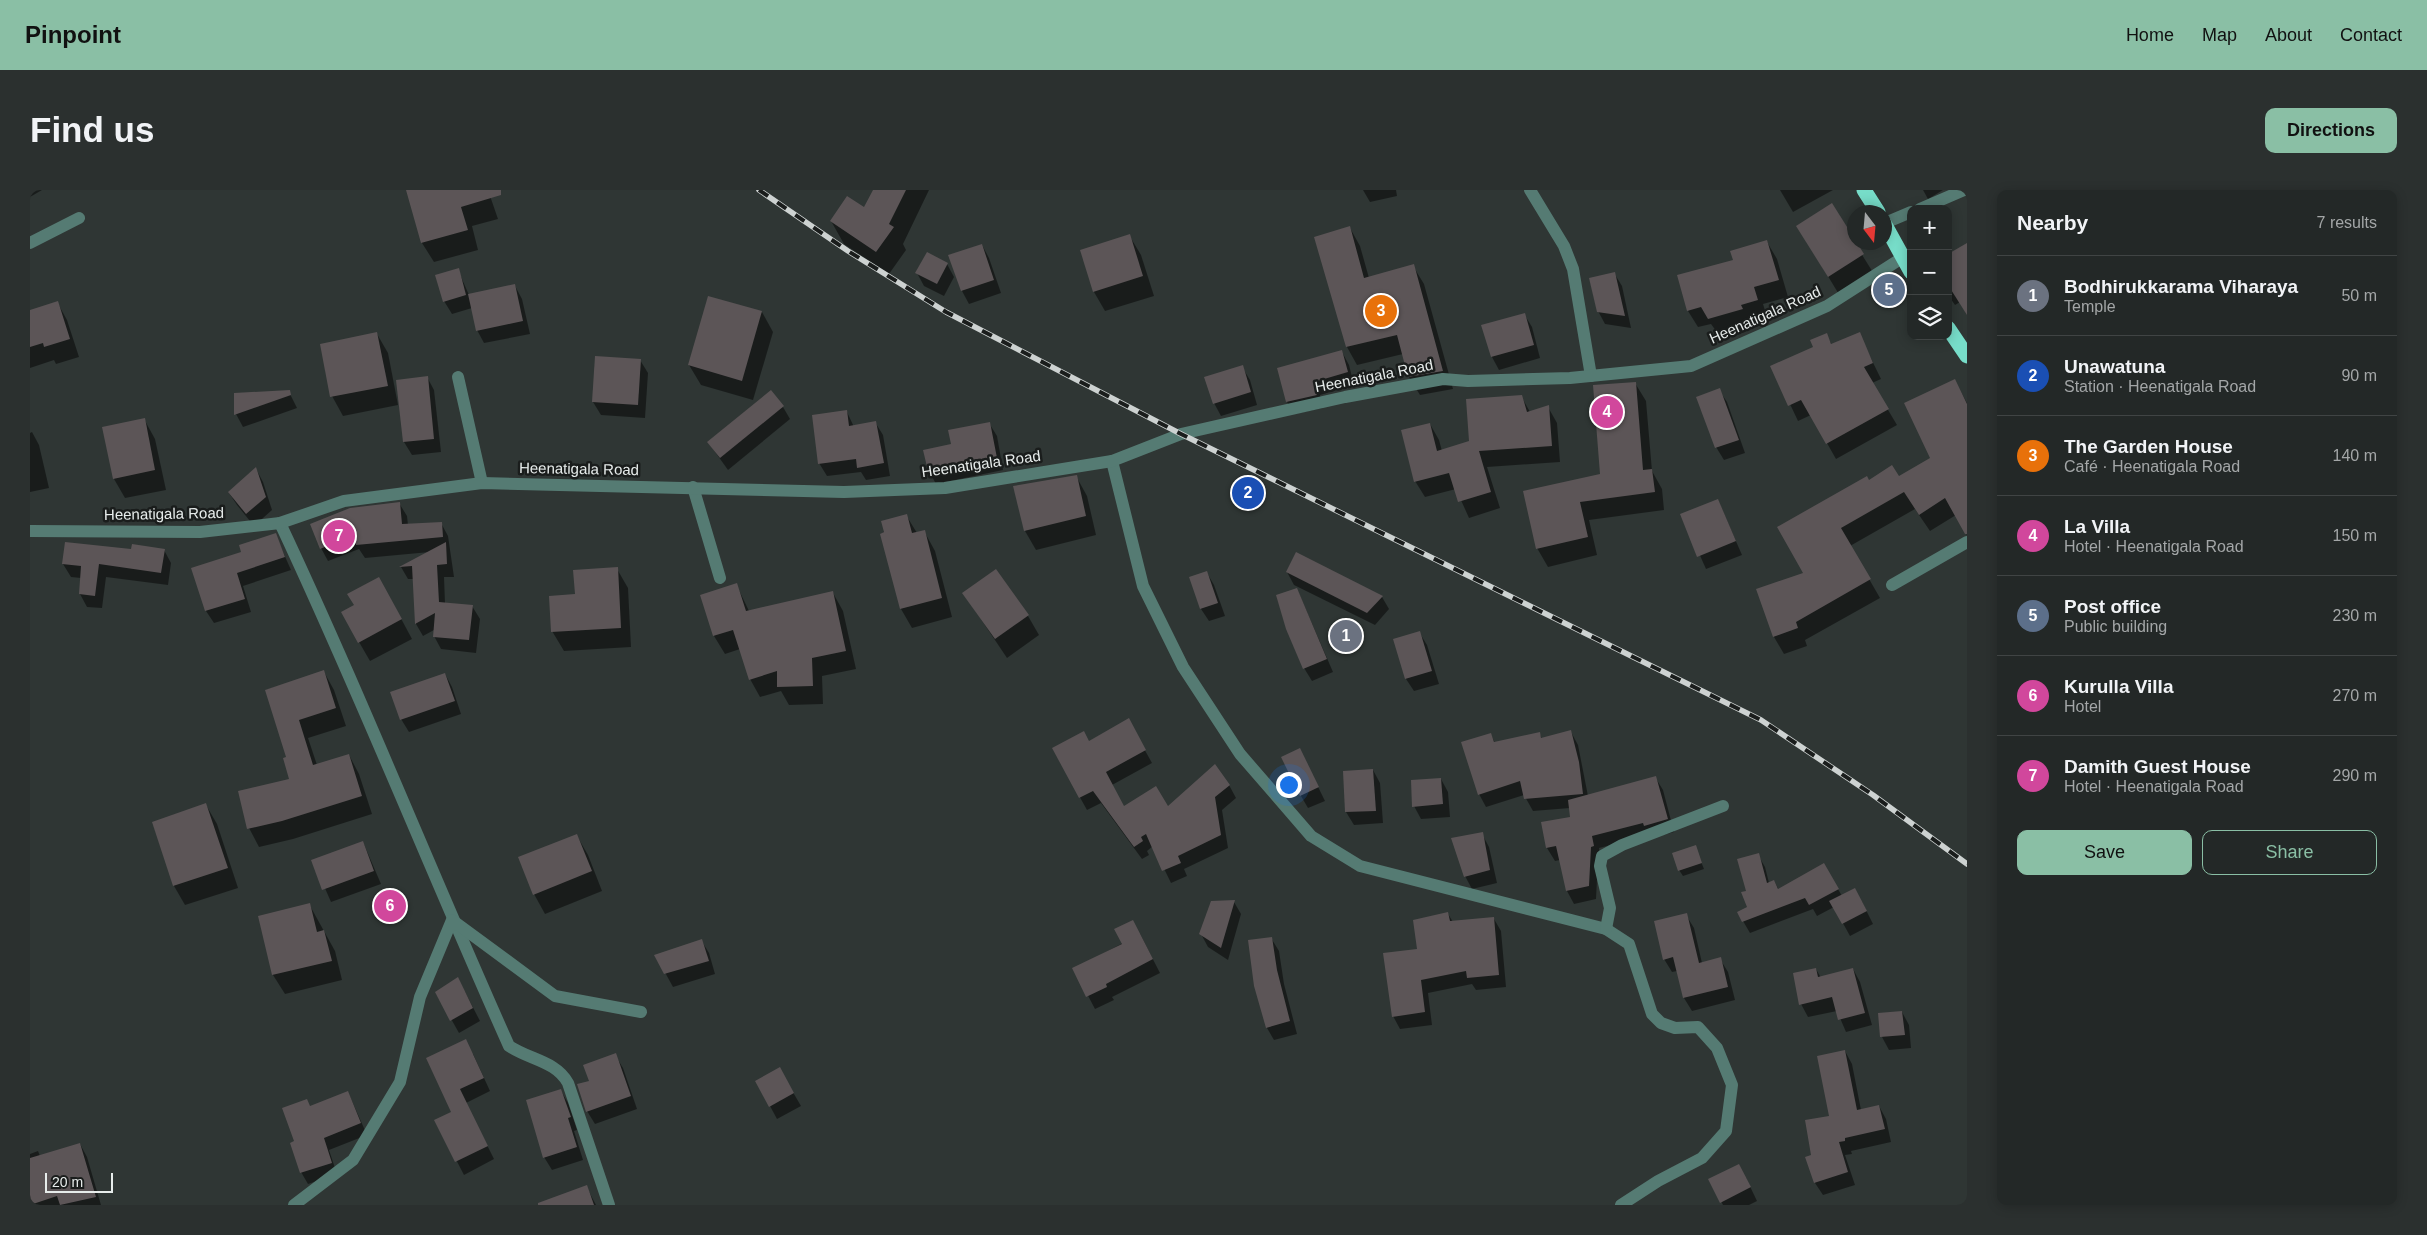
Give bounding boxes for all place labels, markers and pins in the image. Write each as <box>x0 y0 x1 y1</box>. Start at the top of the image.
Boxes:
pin: 5 <box>1873 271 1905 309</box>
pin: 3 <box>1365 292 1397 330</box>
pin: 4 <box>1591 393 1623 431</box>
pin: 2 <box>1232 474 1264 512</box>
pin: 7 <box>323 517 355 555</box>
pin: 1 <box>1330 617 1362 655</box>
pin: 6 <box>374 887 406 925</box>

